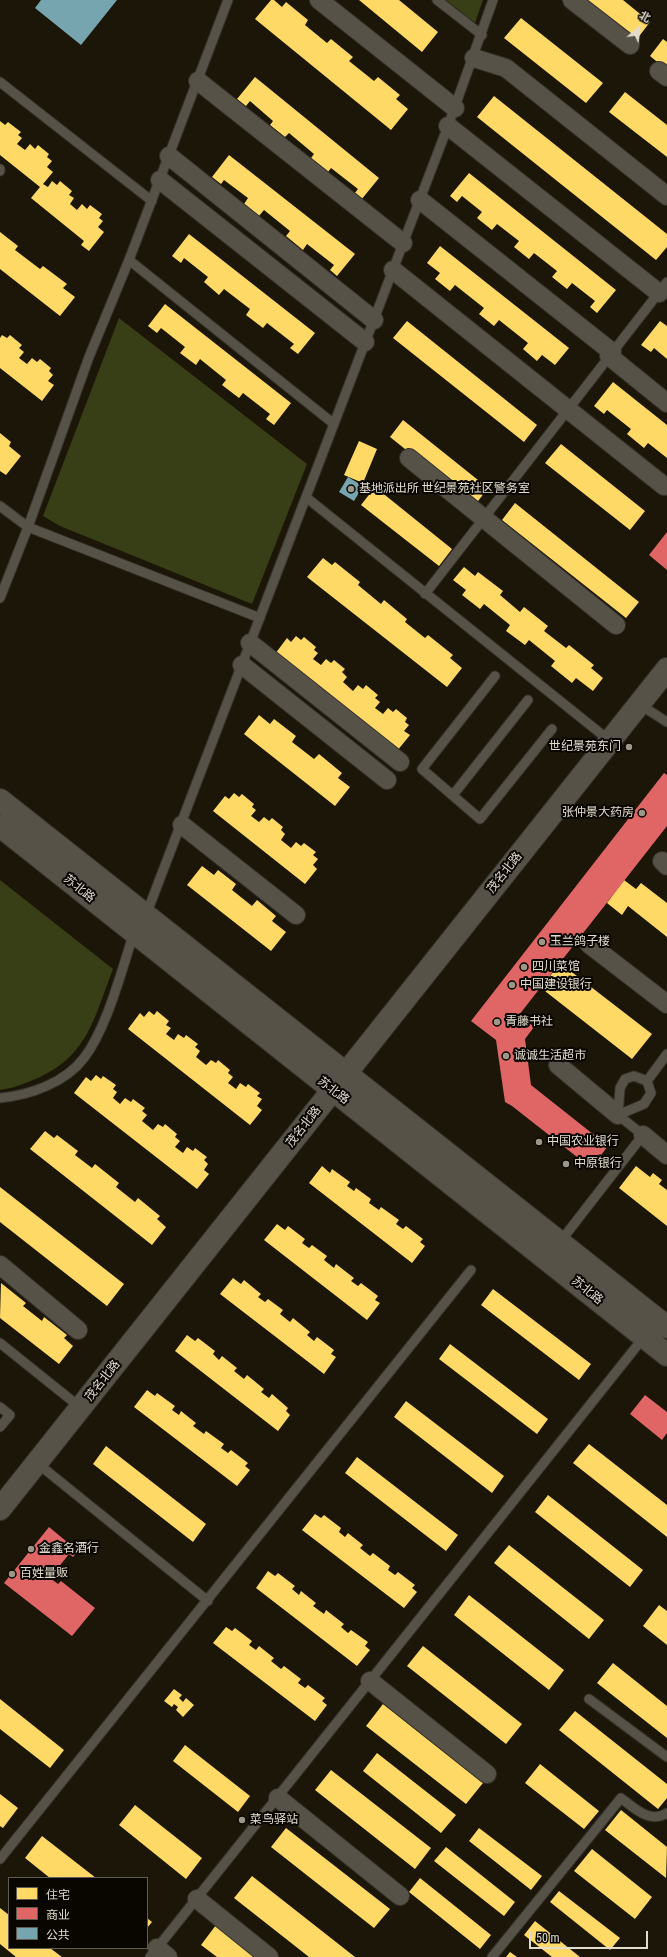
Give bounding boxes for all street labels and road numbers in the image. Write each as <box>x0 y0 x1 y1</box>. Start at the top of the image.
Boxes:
street label: 茂名北路 <box>485 850 525 896</box>
street label: 苏北路 <box>60 872 98 906</box>
street label: 苏北路 <box>314 1074 352 1108</box>
street label: 茂名北路 <box>284 1104 324 1150</box>
street label: 苏北路 <box>568 1274 606 1308</box>
street label: 茂名北路 <box>83 1358 123 1404</box>

